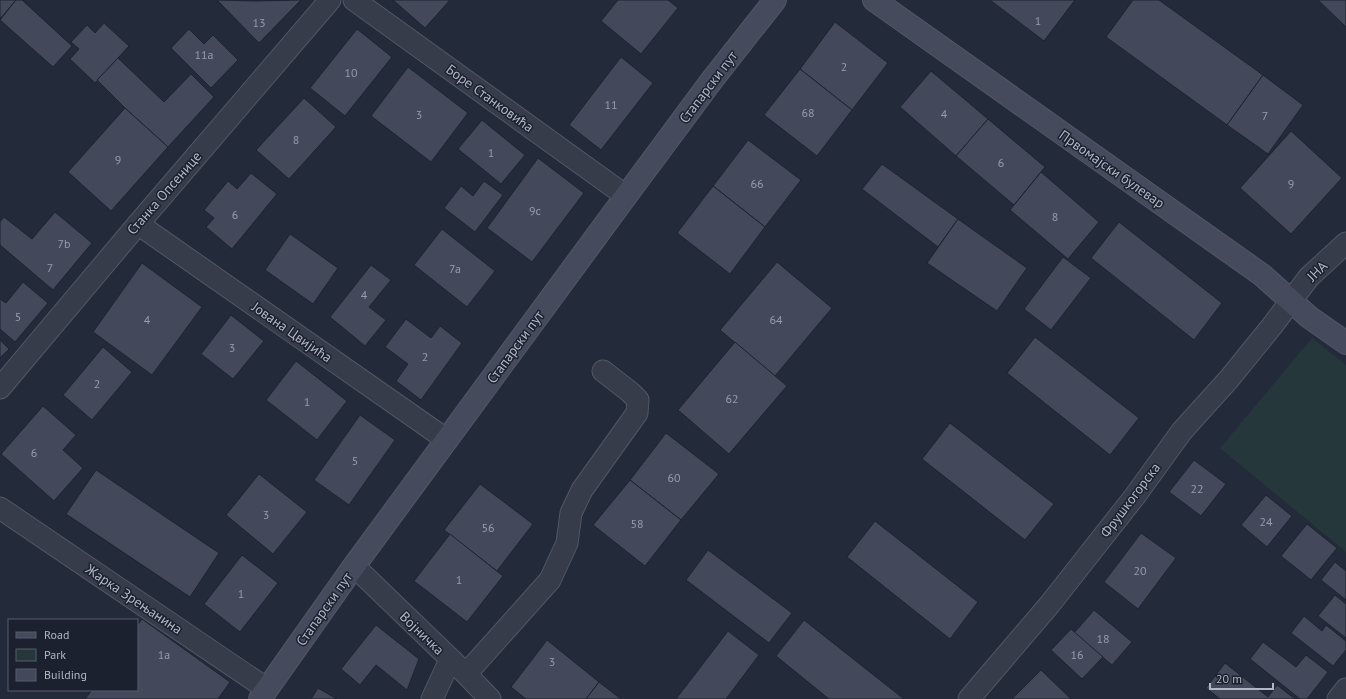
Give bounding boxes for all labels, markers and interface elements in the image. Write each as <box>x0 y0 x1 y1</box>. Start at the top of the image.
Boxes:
house number: 1 <box>1035 13 1041 28</box>
house number: 13 <box>252 15 266 30</box>
house number: 11a <box>194 47 214 62</box>
street label: Стапарски пут <box>675 47 741 127</box>
house number: 2 <box>841 59 847 74</box>
street label: Боре Станковића <box>443 60 537 136</box>
house number: 10 <box>344 65 358 80</box>
house number: 11 <box>604 97 618 112</box>
house number: 68 <box>801 105 815 120</box>
house number: 4 <box>941 106 948 121</box>
house number: 3 <box>416 107 422 122</box>
house number: 7 <box>1262 108 1268 123</box>
street label: Првомајски булевар <box>1056 126 1168 212</box>
house number: 8 <box>293 132 299 147</box>
house number: 1 <box>488 145 494 160</box>
street label: Станка Опсенице <box>123 148 205 238</box>
house number: 9 <box>115 152 121 167</box>
house number: 6 <box>998 155 1004 170</box>
house number: 66 <box>750 176 764 191</box>
house number: 9 <box>1288 176 1294 191</box>
house number: 9c <box>529 203 542 218</box>
house number: 6 <box>232 207 238 222</box>
house number: 8 <box>1052 209 1058 224</box>
house number: 7b <box>57 236 71 251</box>
street label: ЈНА <box>1302 256 1332 286</box>
house number: 7 <box>47 260 53 275</box>
house number: 7a <box>449 261 461 276</box>
house number: 4 <box>361 287 368 302</box>
street label: Јована Цвијића <box>248 297 336 366</box>
street label: Стапарски пут <box>483 307 548 387</box>
house number: 5 <box>15 309 21 324</box>
house number: 4 <box>144 312 151 327</box>
house number: 64 <box>769 312 783 327</box>
house number: 3 <box>229 340 235 355</box>
house number: 2 <box>422 349 428 364</box>
house number: 2 <box>94 376 100 391</box>
house number: 62 <box>725 391 739 406</box>
house number: 1 <box>304 394 310 409</box>
house number: 6 <box>31 445 37 460</box>
house number: 5 <box>352 453 358 468</box>
street label: Фрушкогорска <box>1096 459 1164 541</box>
house number: 60 <box>667 470 681 485</box>
house number: 22 <box>1190 481 1204 496</box>
house number: 3 <box>263 507 269 522</box>
house number: 24 <box>1259 514 1273 529</box>
house number: 58 <box>630 516 644 531</box>
house number: 56 <box>481 520 495 535</box>
street label: Жарка Зрењанина <box>81 559 186 638</box>
house number: 20 <box>1133 563 1147 578</box>
street label: Стапарски пут <box>292 568 356 649</box>
house number: 1 <box>456 572 462 587</box>
house number: 1 <box>238 586 244 601</box>
street label: Војничка <box>396 607 448 659</box>
legend <box>8 619 138 691</box>
text: Road <box>44 627 69 642</box>
house number: 18 <box>1096 631 1110 646</box>
text: Park <box>44 647 66 662</box>
house number: 1a <box>158 647 170 662</box>
house number: 16 <box>1070 647 1084 662</box>
house number: 3 <box>549 654 555 669</box>
scale bar <box>1210 665 1273 691</box>
text: Building <box>44 667 87 682</box>
text: 20 m <box>1216 671 1242 686</box>

